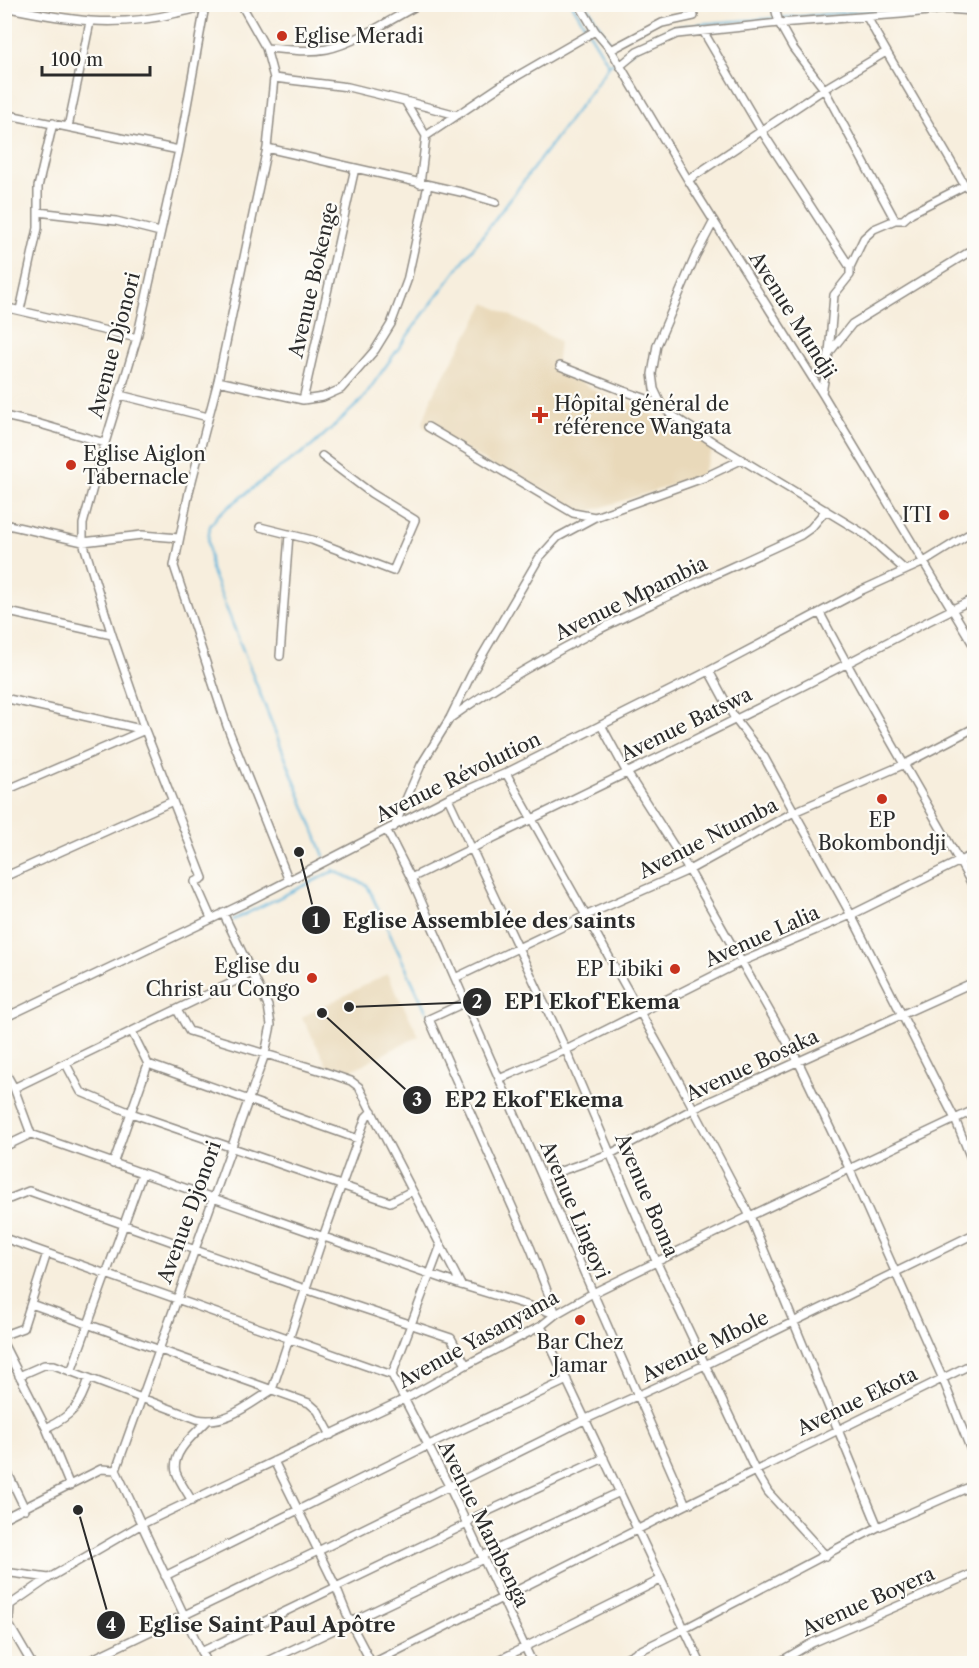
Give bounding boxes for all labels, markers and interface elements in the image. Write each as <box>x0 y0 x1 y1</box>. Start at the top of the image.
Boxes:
place label: Eglise Meradi <box>294 24 424 48</box>
marker: Eglise Meradi <box>275 29 289 43</box>
scale bar <box>42 39 150 77</box>
text: 100 m <box>51 49 103 71</box>
street label: Avenue Bokenge <box>283 200 343 361</box>
street label: Avenue Mundji <box>744 246 842 383</box>
street label: Avenue Djonori <box>83 270 145 421</box>
place label: Hôpital général de référence Wangata <box>554 392 732 439</box>
marker: Hôpital général de référence Wangata <box>531 406 549 424</box>
place label: Eglise Aiglon Tabernacle <box>83 442 206 489</box>
marker: Eglise Aiglon Tabernacle <box>64 458 78 472</box>
place label: ITI <box>902 503 932 527</box>
marker: ITI <box>937 508 951 522</box>
street label: Avenue Mpambia <box>550 551 712 646</box>
street label: Avenue Batswa <box>616 682 756 767</box>
street label: Avenue Révolution <box>371 726 545 828</box>
street label: Avenue Ntumba <box>633 792 782 884</box>
marker: EP Bokombondji <box>875 792 889 806</box>
place label: EP Bokombondji <box>818 808 946 855</box>
street label: Avenue Lalia <box>700 900 823 972</box>
callout: Eglise Assemblée des saints <box>301 901 648 940</box>
text: Eglise Assemblée des saints <box>343 908 635 933</box>
text: 1 <box>312 910 320 932</box>
place label: Eglise du Christ au Congo <box>145 954 300 1001</box>
place label: EP Libiki <box>576 957 663 981</box>
marker: EP Libiki <box>668 962 682 976</box>
marker: Eglise du Christ au Congo <box>305 971 319 985</box>
callout: EP1 Ekof'Ekema <box>462 982 692 1021</box>
text: EP1 Ekof'Ekema <box>504 989 681 1014</box>
text: 2 <box>472 991 482 1013</box>
street label: Avenue Bosaka <box>681 1024 823 1107</box>
callout: EP2 Ekof'Ekema <box>402 1080 635 1119</box>
text: EP2 Ekof'Ekema <box>445 1087 624 1112</box>
text: 3 <box>412 1089 422 1111</box>
street label: Avenue Boma <box>610 1129 684 1261</box>
street label: Avenue Djonori <box>152 1137 226 1287</box>
street label: Avenue Lingoyi <box>535 1137 615 1283</box>
street label: Avenue Yasanyama <box>393 1285 563 1394</box>
street label: Avenue Mbole <box>637 1305 772 1387</box>
marker: Bar Chez Jamar <box>573 1313 587 1327</box>
place label: Bar Chez Jamar <box>536 1330 624 1377</box>
street label: Avenue Ekota <box>792 1361 921 1441</box>
street label: Avenue Mambenga <box>433 1436 535 1612</box>
street label: Avenue Boyera <box>797 1561 938 1641</box>
callout: Eglise Saint Paul Apôtre <box>96 1605 408 1644</box>
text: Eglise Saint Paul Apôtre <box>138 1612 396 1637</box>
text: 4 <box>106 1614 116 1636</box>

